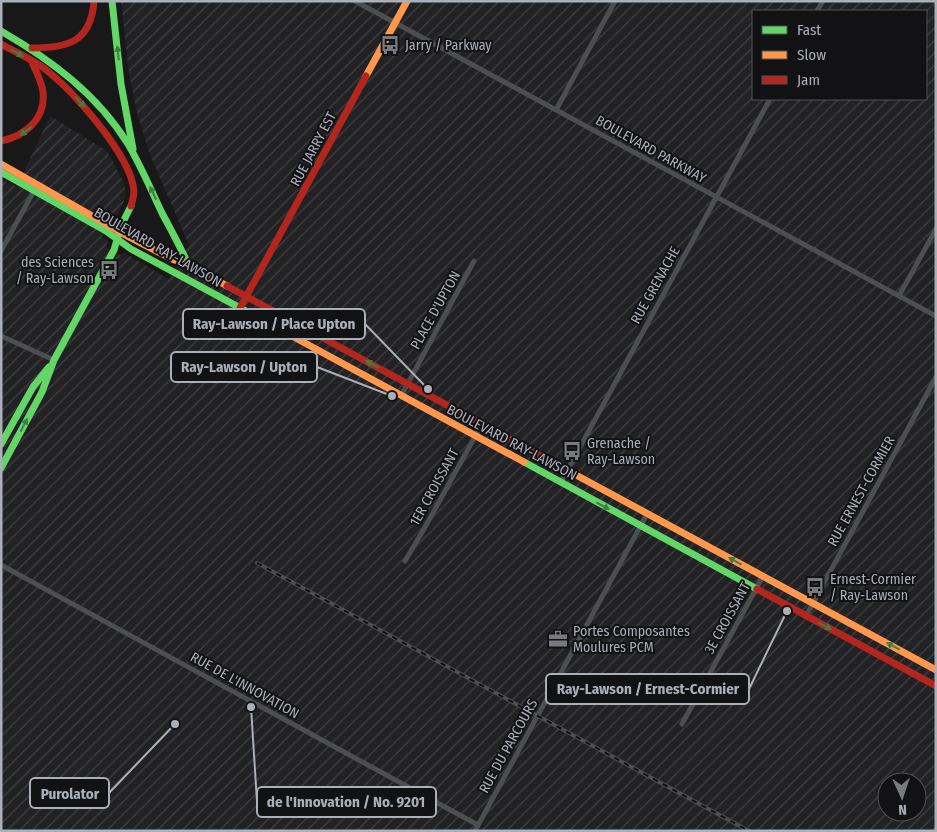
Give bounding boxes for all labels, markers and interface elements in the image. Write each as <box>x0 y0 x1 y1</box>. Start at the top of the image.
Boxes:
legend <box>752 10 927 100</box>
text: Fast <box>797 21 821 39</box>
bus stop icon: Jarry / Parkway <box>379 34 401 56</box>
place label: Jarry / Parkway <box>405 37 492 54</box>
one-way arrow <box>114 45 122 61</box>
text: Slow <box>797 46 826 64</box>
one-way arrow <box>9 49 24 57</box>
text: Jam <box>797 71 820 89</box>
one-way arrow <box>74 95 85 108</box>
street label: RUE JARRY EST <box>287 109 340 189</box>
street label: BOULEVARD PARKWAY <box>592 112 709 187</box>
one-way arrow <box>19 126 32 136</box>
one-way arrow <box>148 186 156 200</box>
street label: BOULEVARD RAY-LAWSON <box>91 204 225 291</box>
street label: RUE GRENACHE <box>627 243 684 327</box>
place label: des Sciences / Ray-Lawson <box>16 254 94 287</box>
bus stop icon: des Sciences / Ray-Lawson <box>98 259 120 281</box>
street label: PLACE D'UPTON <box>407 268 464 353</box>
callout: Ray-Lawson / Place Upton <box>183 309 365 339</box>
text: Ray-Lawson / Place Upton <box>193 315 355 333</box>
callout: Ray-Lawson / Upton <box>171 352 317 382</box>
text: Ray-Lawson / Upton <box>181 358 307 376</box>
one-way arrow <box>365 359 378 368</box>
street label: BOULEVARD RAY-LAWSON <box>444 401 580 484</box>
one-way arrow <box>20 418 28 432</box>
street label: RUE ERNEST-CORMIER <box>824 433 899 549</box>
place label: Grenache / Ray-Lawson <box>587 435 655 468</box>
bus stop icon: Grenache / Ray-Lawson <box>561 440 583 462</box>
street label: 1ER CROISSANT <box>406 445 463 529</box>
one-way arrow <box>597 501 610 510</box>
one-way arrow <box>727 557 742 565</box>
place label: Ernest-Cormier / Ray-Lawson <box>830 571 916 604</box>
bus stop icon: Ernest-Cormier / Ray-Lawson <box>804 576 826 598</box>
street label: 3E CROISSANT <box>701 579 754 657</box>
one-way arrow <box>818 622 833 630</box>
place label: Portes Composantes Moulures PCM <box>573 623 690 656</box>
office icon: Portes Composantes Moulures PCM <box>547 628 569 650</box>
one-way arrow <box>886 642 900 651</box>
street label: RUE DE L'INNOVATION <box>187 649 302 722</box>
callout: Ray-Lawson / Ernest-Cormier <box>546 674 749 704</box>
text: Ray-Lawson / Ernest-Cormier <box>557 680 740 698</box>
street label: RUE DU PARCOURS <box>476 696 541 796</box>
north arrow <box>877 772 927 822</box>
callout: Purolator <box>30 778 109 808</box>
text: Purolator <box>41 785 100 803</box>
callout: de l'Innovation / No. 9201 <box>257 787 436 817</box>
text: de l'Innovation / No. 9201 <box>267 793 425 811</box>
text: N <box>898 801 907 818</box>

